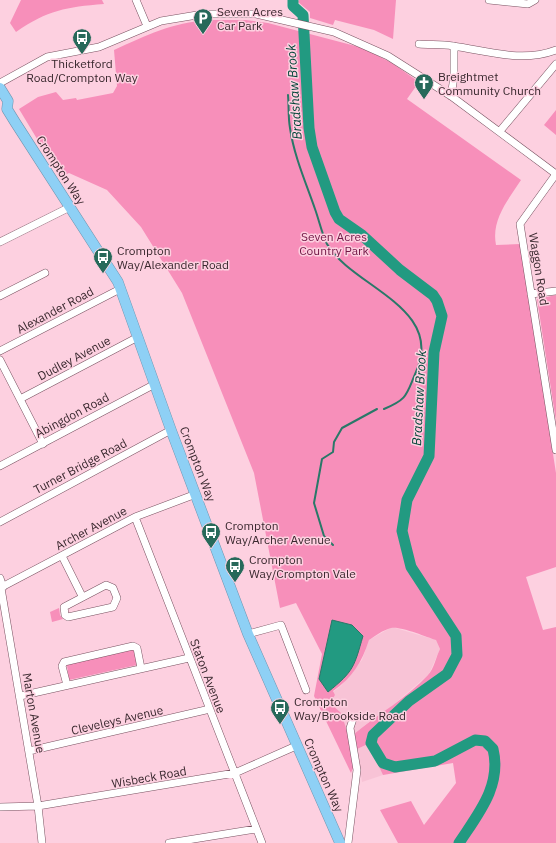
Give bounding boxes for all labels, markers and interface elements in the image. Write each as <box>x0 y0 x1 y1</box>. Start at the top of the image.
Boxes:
place label: Seven Acres Car Park <box>217 4 283 33</box>
parking icon: Seven Acres Car Park <box>192 7 214 35</box>
bus stop icon: Thicketford Road/Crompton Way <box>71 27 93 55</box>
water label: Bradshaw Brook <box>282 44 306 140</box>
place label: Thicketford Road/Crompton Way <box>26 56 138 85</box>
place label: Breightmet Community Church <box>438 69 541 98</box>
church icon: Breightmet Community Church <box>413 72 435 100</box>
street label: Crompton Way <box>33 133 89 207</box>
park label: Seven Acres Country Park <box>299 229 369 258</box>
street label: Waggon Road <box>526 231 552 307</box>
place label: Crompton Way/Alexander Road <box>117 243 229 272</box>
bus stop icon: Crompton Way/Alexander Road <box>92 246 114 274</box>
street label: Alexander Road <box>14 283 96 337</box>
street label: Dudley Avenue <box>35 332 113 384</box>
water label: Bradshaw Brook <box>408 350 430 446</box>
street label: Abingdon Road <box>32 389 112 441</box>
street label: Crompton Way <box>177 424 219 504</box>
street label: Turner Bridge Road <box>31 435 129 497</box>
street label: Archer Avenue <box>53 503 130 553</box>
place label: Crompton Way/Archer Avenue <box>225 518 331 547</box>
bus stop icon: Crompton Way/Archer Avenue <box>200 521 222 549</box>
place label: Crompton Way/Crompton Vale <box>249 552 356 581</box>
bus stop icon: Crompton Way/Crompton Vale <box>224 555 246 583</box>
street label: Staton Avenue <box>187 637 229 716</box>
street label: Marton Avenue <box>20 672 49 755</box>
place label: Crompton Way/Brookside Road <box>294 694 406 723</box>
bus stop icon: Crompton Way/Brookside Road <box>269 697 291 725</box>
street label: Cleveleys Avenue <box>69 702 165 738</box>
street label: Crompton Way <box>301 736 347 814</box>
street label: Wisbeck Road <box>110 763 188 791</box>

